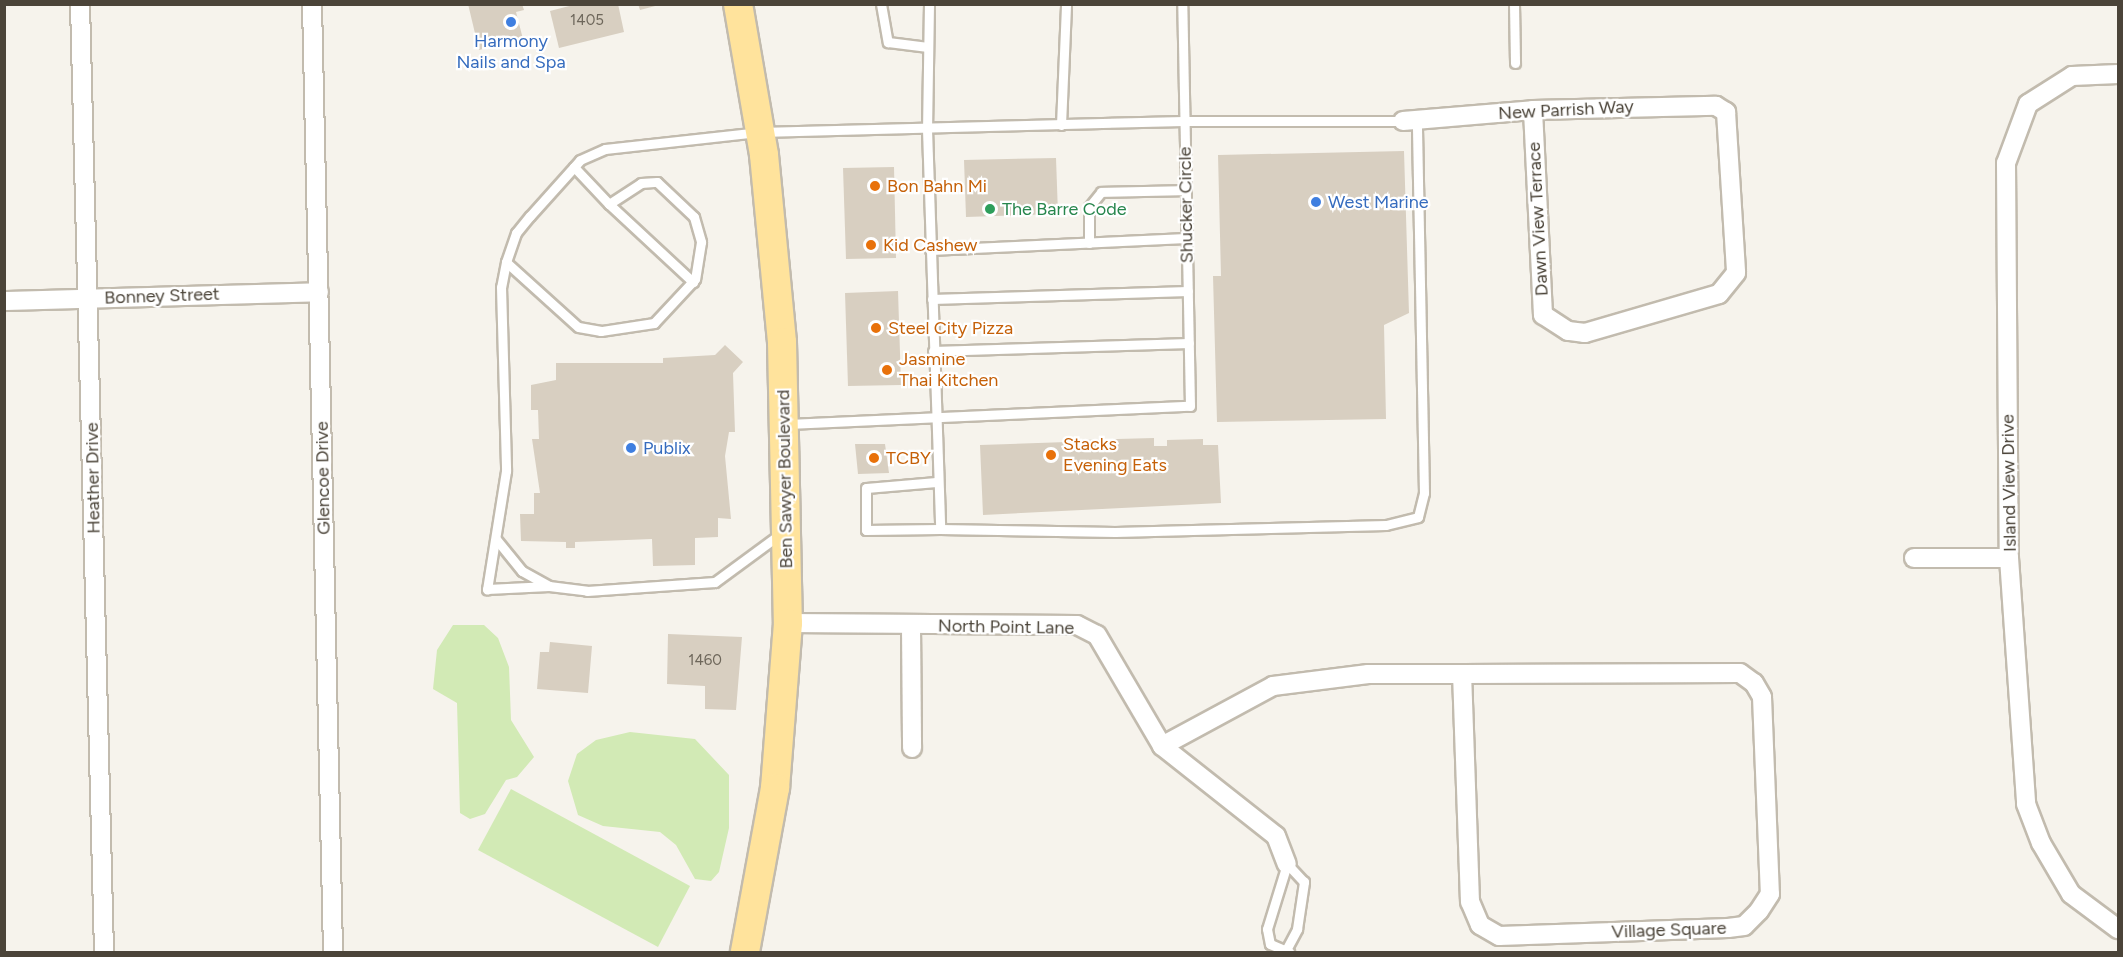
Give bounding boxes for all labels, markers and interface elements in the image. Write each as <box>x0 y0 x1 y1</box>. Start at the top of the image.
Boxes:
house number: 1405 <box>570 12 604 30</box>
marker: Harmony Nails and Spa <box>504 15 518 29</box>
place label: Harmony Nails and Spa <box>456 31 566 74</box>
street label: New Parrish Way <box>1498 96 1634 124</box>
street label: Dawn View Terrace <box>1523 141 1553 297</box>
street label: Shucker Circle <box>1174 147 1198 263</box>
place label: Bon Bahn Mi <box>887 175 987 197</box>
marker: Bon Bahn Mi <box>868 179 882 193</box>
place label: West Marine <box>1328 191 1429 213</box>
marker: West Marine <box>1309 195 1323 209</box>
place label: The Barre Code <box>1002 198 1127 220</box>
marker: The Barre Code <box>983 202 997 216</box>
place label: Kid Cashew <box>883 234 977 256</box>
marker: Kid Cashew <box>864 238 878 252</box>
street label: Bonney Street <box>104 283 220 309</box>
place label: Steel City Pizza <box>888 317 1013 339</box>
marker: Steel City Pizza <box>869 321 883 335</box>
place label: Jasmine Thai Kitchen <box>899 349 998 392</box>
marker: Jasmine Thai Kitchen <box>880 363 894 377</box>
street label: Ben Sawyer Boulevard <box>773 389 797 569</box>
street label: Island View Drive <box>1997 414 2021 552</box>
street label: Glencoe Drive <box>311 421 335 535</box>
street label: Heather Drive <box>81 422 105 534</box>
place label: Stacks Evening Eats <box>1063 434 1167 476</box>
place label: Publix <box>643 437 691 459</box>
marker: Publix <box>624 441 638 455</box>
place label: TCBY <box>886 447 931 469</box>
marker: Stacks Evening Eats <box>1044 448 1058 462</box>
marker: TCBY <box>867 451 881 465</box>
street label: North Point Lane <box>938 615 1074 639</box>
house number: 1460 <box>688 652 722 670</box>
street label: Village Square <box>1611 917 1727 943</box>

